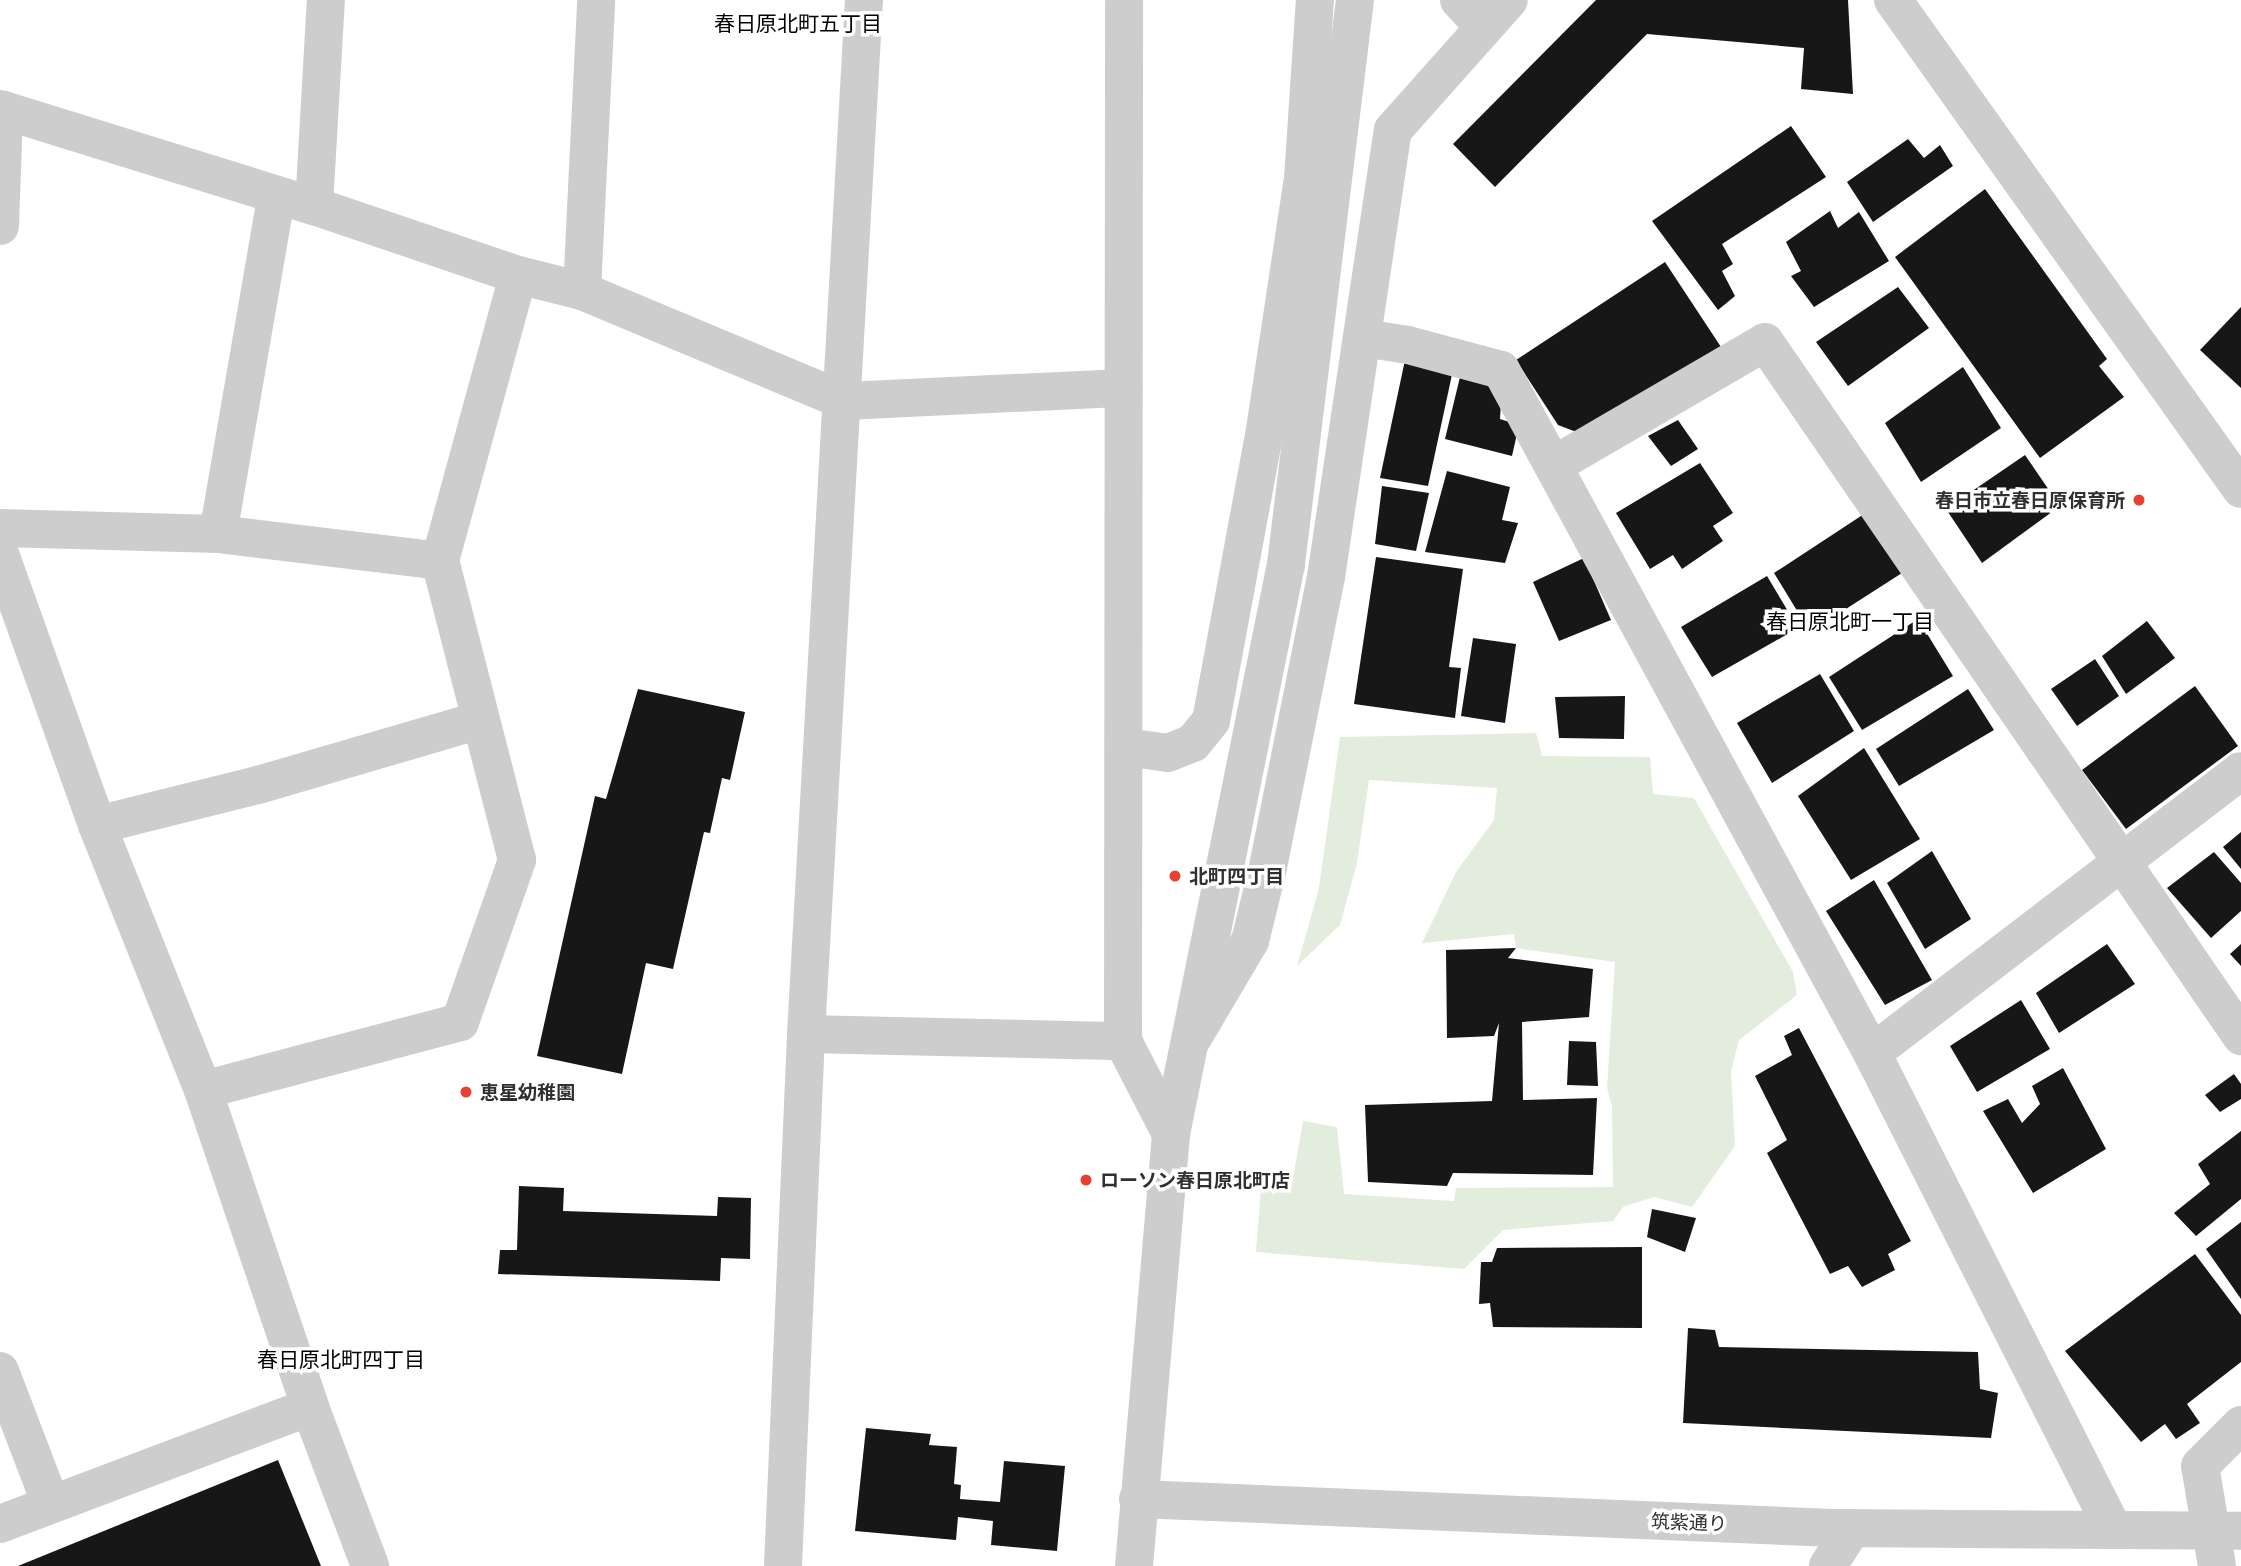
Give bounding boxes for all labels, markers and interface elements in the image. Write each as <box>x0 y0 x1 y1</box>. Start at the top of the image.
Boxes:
district label: 春日原北町五丁目 <box>714 10 882 36</box>
place label: 春日市立春日原保育所 <box>1935 489 2125 511</box>
marker: 春日市立春日原保育所 <box>2131 492 2147 508</box>
district label: 春日原北町一丁目 <box>1766 608 1934 634</box>
place label: 北町四丁目 <box>1189 865 1284 887</box>
marker: 北町四丁目 <box>1167 868 1183 884</box>
place label: 恵星幼稚園 <box>480 1081 575 1103</box>
marker: 恵星幼稚園 <box>458 1084 474 1100</box>
place label: ローソン春日原北町店 <box>1100 1169 1290 1191</box>
marker: ローソン春日原北町店 <box>1078 1172 1094 1188</box>
district label: 春日原北町四丁目 <box>257 1346 425 1372</box>
street label: 筑紫通り <box>1651 1509 1727 1535</box>

